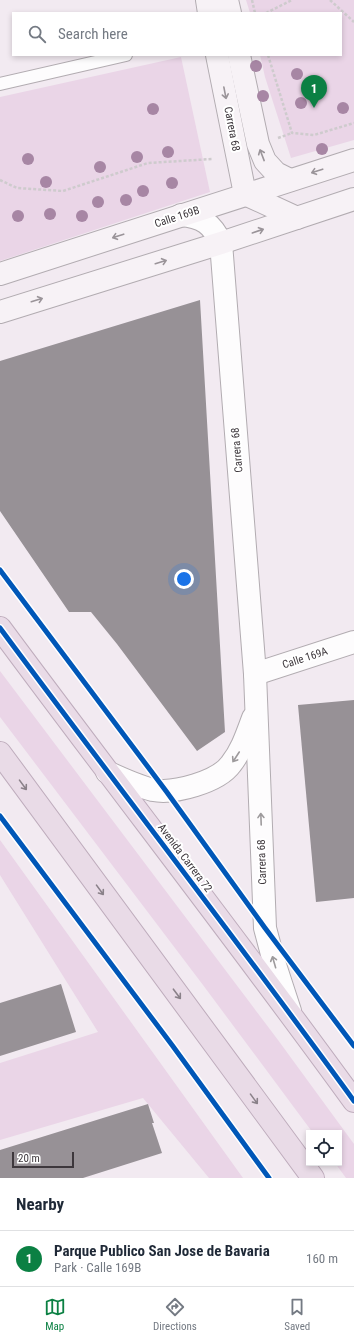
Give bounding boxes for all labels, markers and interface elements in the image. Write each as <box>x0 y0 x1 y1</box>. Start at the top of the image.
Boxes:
search box <box>12 12 342 56</box>
icon: search <box>26 23 48 45</box>
text: Search here <box>58 25 128 43</box>
pin: 1 <box>301 75 327 108</box>
one-way arrow <box>221 86 229 99</box>
street label: Carrera 68 <box>221 106 243 152</box>
one-way arrow <box>258 150 266 162</box>
one-way arrow <box>311 168 323 176</box>
street label: Calle 169B <box>153 204 201 230</box>
one-way arrow <box>251 227 264 234</box>
one-way arrow <box>111 233 124 240</box>
one-way arrow <box>155 258 168 265</box>
one-way arrow <box>31 296 43 304</box>
street label: Carrera 68 <box>229 427 245 473</box>
your location <box>174 569 194 589</box>
street label: Calle 169A <box>281 644 330 671</box>
one-way arrow <box>232 752 240 763</box>
one-way arrow <box>19 779 27 790</box>
one-way arrow <box>257 813 264 826</box>
street label: Avenida Carrera 72 <box>155 821 215 895</box>
street label: Carrera 68 <box>255 839 269 885</box>
one-way arrow <box>96 884 104 895</box>
one-way arrow <box>270 956 277 969</box>
one-way arrow <box>173 988 182 999</box>
one-way arrow <box>250 1093 259 1104</box>
map controls <box>306 1130 342 1166</box>
button: locate <box>306 1130 342 1166</box>
scale bar <box>12 1150 74 1169</box>
text: 20 m <box>18 1152 40 1165</box>
text: Nearby <box>16 1194 64 1214</box>
text: Parque Publico San Jose de Bavaria <box>54 1242 270 1260</box>
text: 1 <box>26 1251 32 1266</box>
text: 160 m <box>306 1251 338 1266</box>
text: Park · Calle 169B <box>54 1260 141 1275</box>
tab: Map <box>44 1296 66 1333</box>
tab: Directions <box>153 1296 197 1333</box>
tab: Saved <box>284 1296 310 1333</box>

